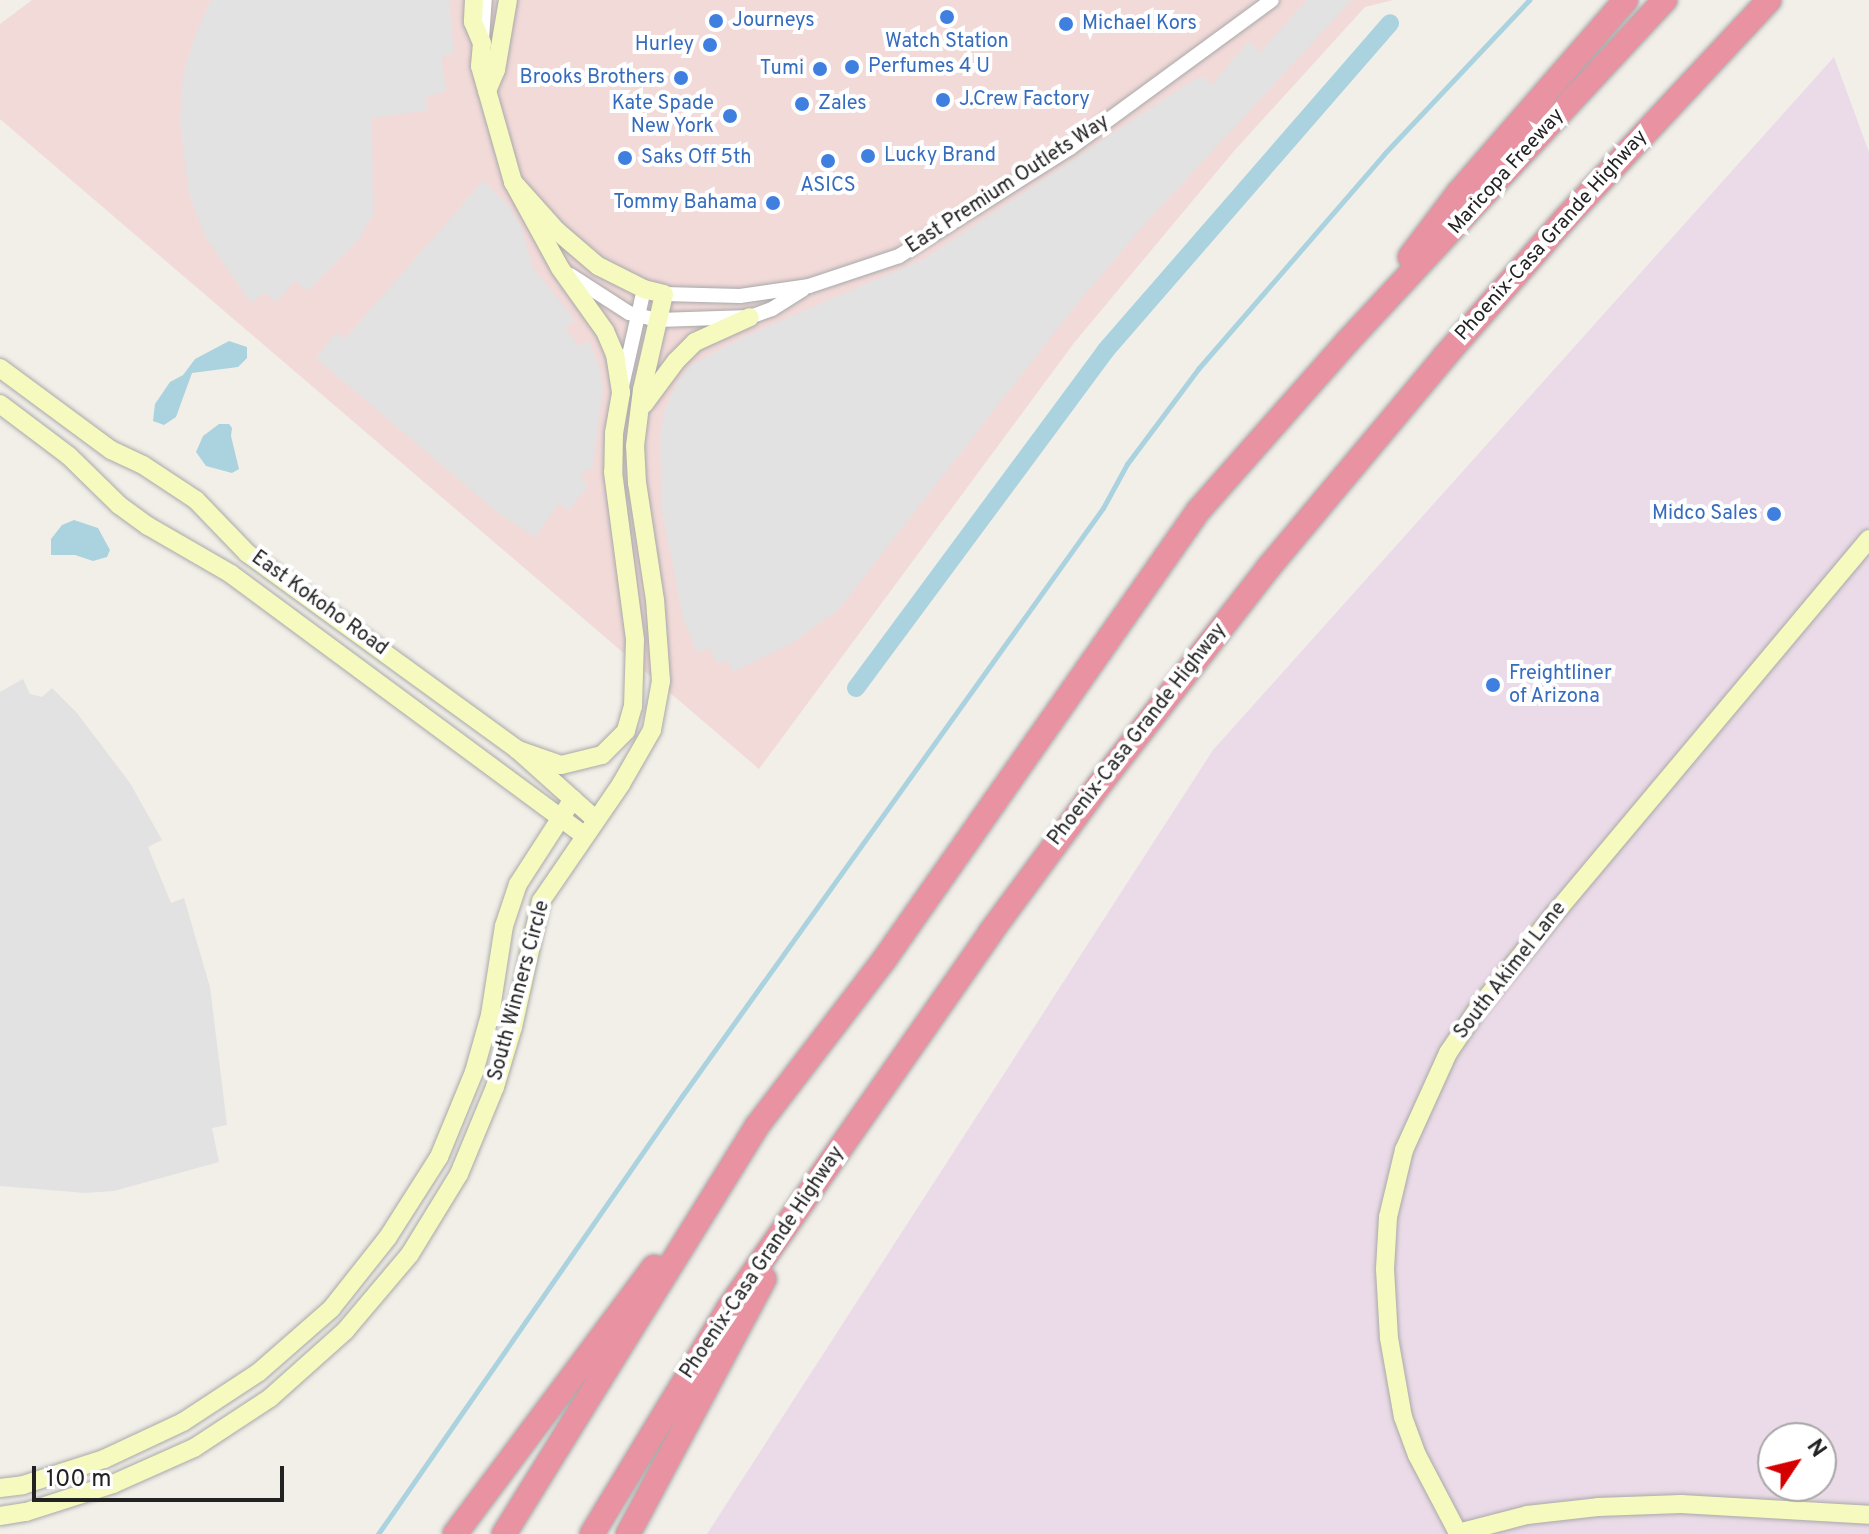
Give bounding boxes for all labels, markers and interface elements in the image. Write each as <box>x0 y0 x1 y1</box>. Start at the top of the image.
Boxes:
marker: Watch Station <box>938 8 956 26</box>
place label: Journeys <box>732 9 815 33</box>
marker: Journeys <box>707 12 725 30</box>
place label: Michael Kors <box>1082 12 1197 36</box>
marker: Michael Kors <box>1057 15 1075 33</box>
place label: Watch Station <box>885 30 1009 54</box>
place label: Hurley <box>635 33 694 57</box>
marker: Hurley <box>701 36 719 54</box>
place label: Perfumes 4 U <box>868 55 990 79</box>
place label: Tumi <box>760 57 804 81</box>
marker: Perfumes 4 U <box>843 58 861 76</box>
marker: Tumi <box>811 60 829 78</box>
place label: Brooks Brothers <box>520 66 665 90</box>
marker: Brooks Brothers <box>672 69 690 87</box>
place label: J.Crew Factory <box>959 88 1090 112</box>
marker: J.Crew Factory <box>934 91 952 109</box>
place label: Kate Spade New York <box>612 92 714 139</box>
place label: Zales <box>818 92 867 116</box>
marker: Zales <box>793 95 811 113</box>
street label: Maricopa Freeway <box>1444 104 1570 240</box>
marker: Kate Spade New York <box>721 107 739 125</box>
street label: East Premium Outlets Way <box>902 110 1114 260</box>
street label: Phoenix-Casa Grande Highway <box>1451 126 1653 346</box>
place label: Lucky Brand <box>884 144 996 168</box>
place label: Saks Off 5th <box>641 146 751 170</box>
marker: Lucky Brand <box>859 147 877 165</box>
marker: Saks Off 5th <box>616 149 634 167</box>
marker: ASICS <box>819 152 837 170</box>
place label: ASICS <box>800 174 856 198</box>
place label: Tommy Bahama <box>613 191 757 215</box>
marker: Tommy Bahama <box>764 194 782 212</box>
place label: Midco Sales <box>1652 502 1758 526</box>
marker: Midco Sales <box>1765 505 1783 523</box>
street label: East Kokoho Road <box>246 547 392 661</box>
street label: Phoenix-Casa Grande Highway <box>1044 619 1232 851</box>
place label: Freightliner of Arizona <box>1509 662 1612 709</box>
marker: Freightliner of Arizona <box>1484 676 1502 694</box>
street label: South Akimel Lane <box>1450 897 1572 1045</box>
street label: South Winners Circle <box>484 898 556 1084</box>
street label: Phoenix-Casa Grande Highway <box>676 1142 850 1384</box>
north arrow <box>1757 1422 1837 1502</box>
text: N <box>1800 1435 1831 1463</box>
scale bar <box>36 1450 288 1500</box>
text: 100 m <box>46 1465 112 1495</box>

